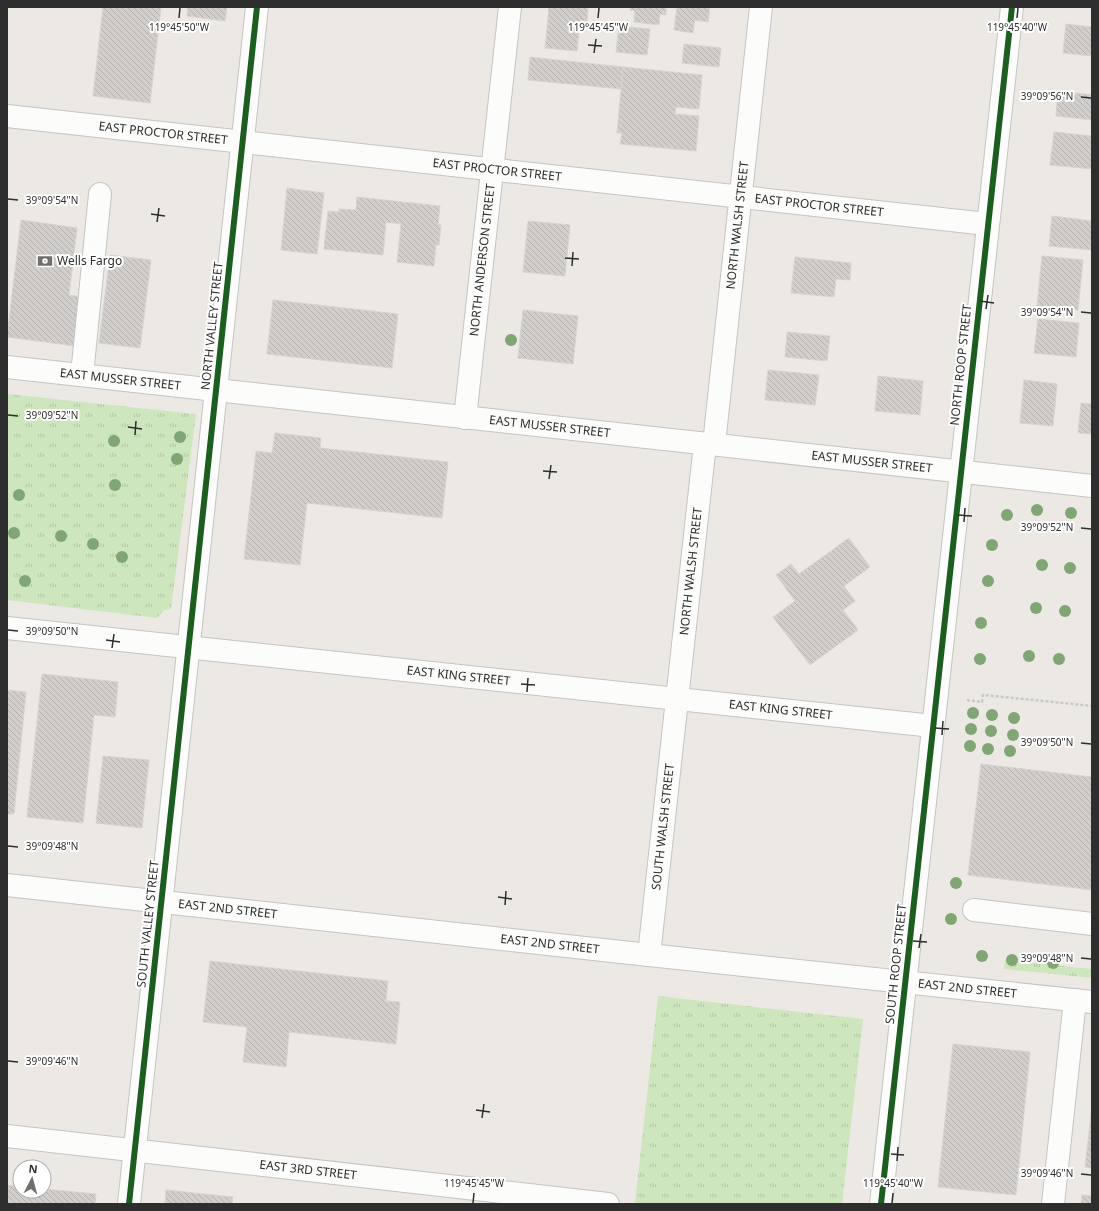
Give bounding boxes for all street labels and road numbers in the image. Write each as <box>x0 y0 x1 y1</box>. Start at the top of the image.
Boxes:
street label: EAST PROCTOR STREET <box>98 117 229 148</box>
street label: EAST PROCTOR STREET <box>432 154 563 185</box>
street label: NORTH WALSH STREET <box>722 160 752 290</box>
street label: NORTH ANDERSON STREET <box>465 182 499 337</box>
street label: EAST PROCTOR STREET <box>754 189 885 221</box>
street label: NORTH VALLEY STREET <box>196 261 227 391</box>
street label: NORTH ROOP STREET <box>946 303 975 426</box>
street label: EAST MUSSER STREET <box>59 364 182 394</box>
street label: EAST MUSSER STREET <box>488 411 612 441</box>
street label: EAST MUSSER STREET <box>810 446 934 476</box>
street label: NORTH WALSH STREET <box>675 506 706 636</box>
street label: EAST KING STREET <box>406 661 511 689</box>
street label: EAST KING STREET <box>728 695 834 723</box>
street label: SOUTH WALSH STREET <box>647 762 678 891</box>
street label: SOUTH VALLEY STREET <box>132 859 163 988</box>
street label: EAST 2ND STREET <box>177 895 278 922</box>
street label: SOUTH ROOP STREET <box>881 903 910 1025</box>
street label: EAST 2ND STREET <box>499 930 601 958</box>
street label: EAST 2ND STREET <box>917 975 1018 1002</box>
street label: EAST 3RD STREET <box>259 1156 358 1184</box>

